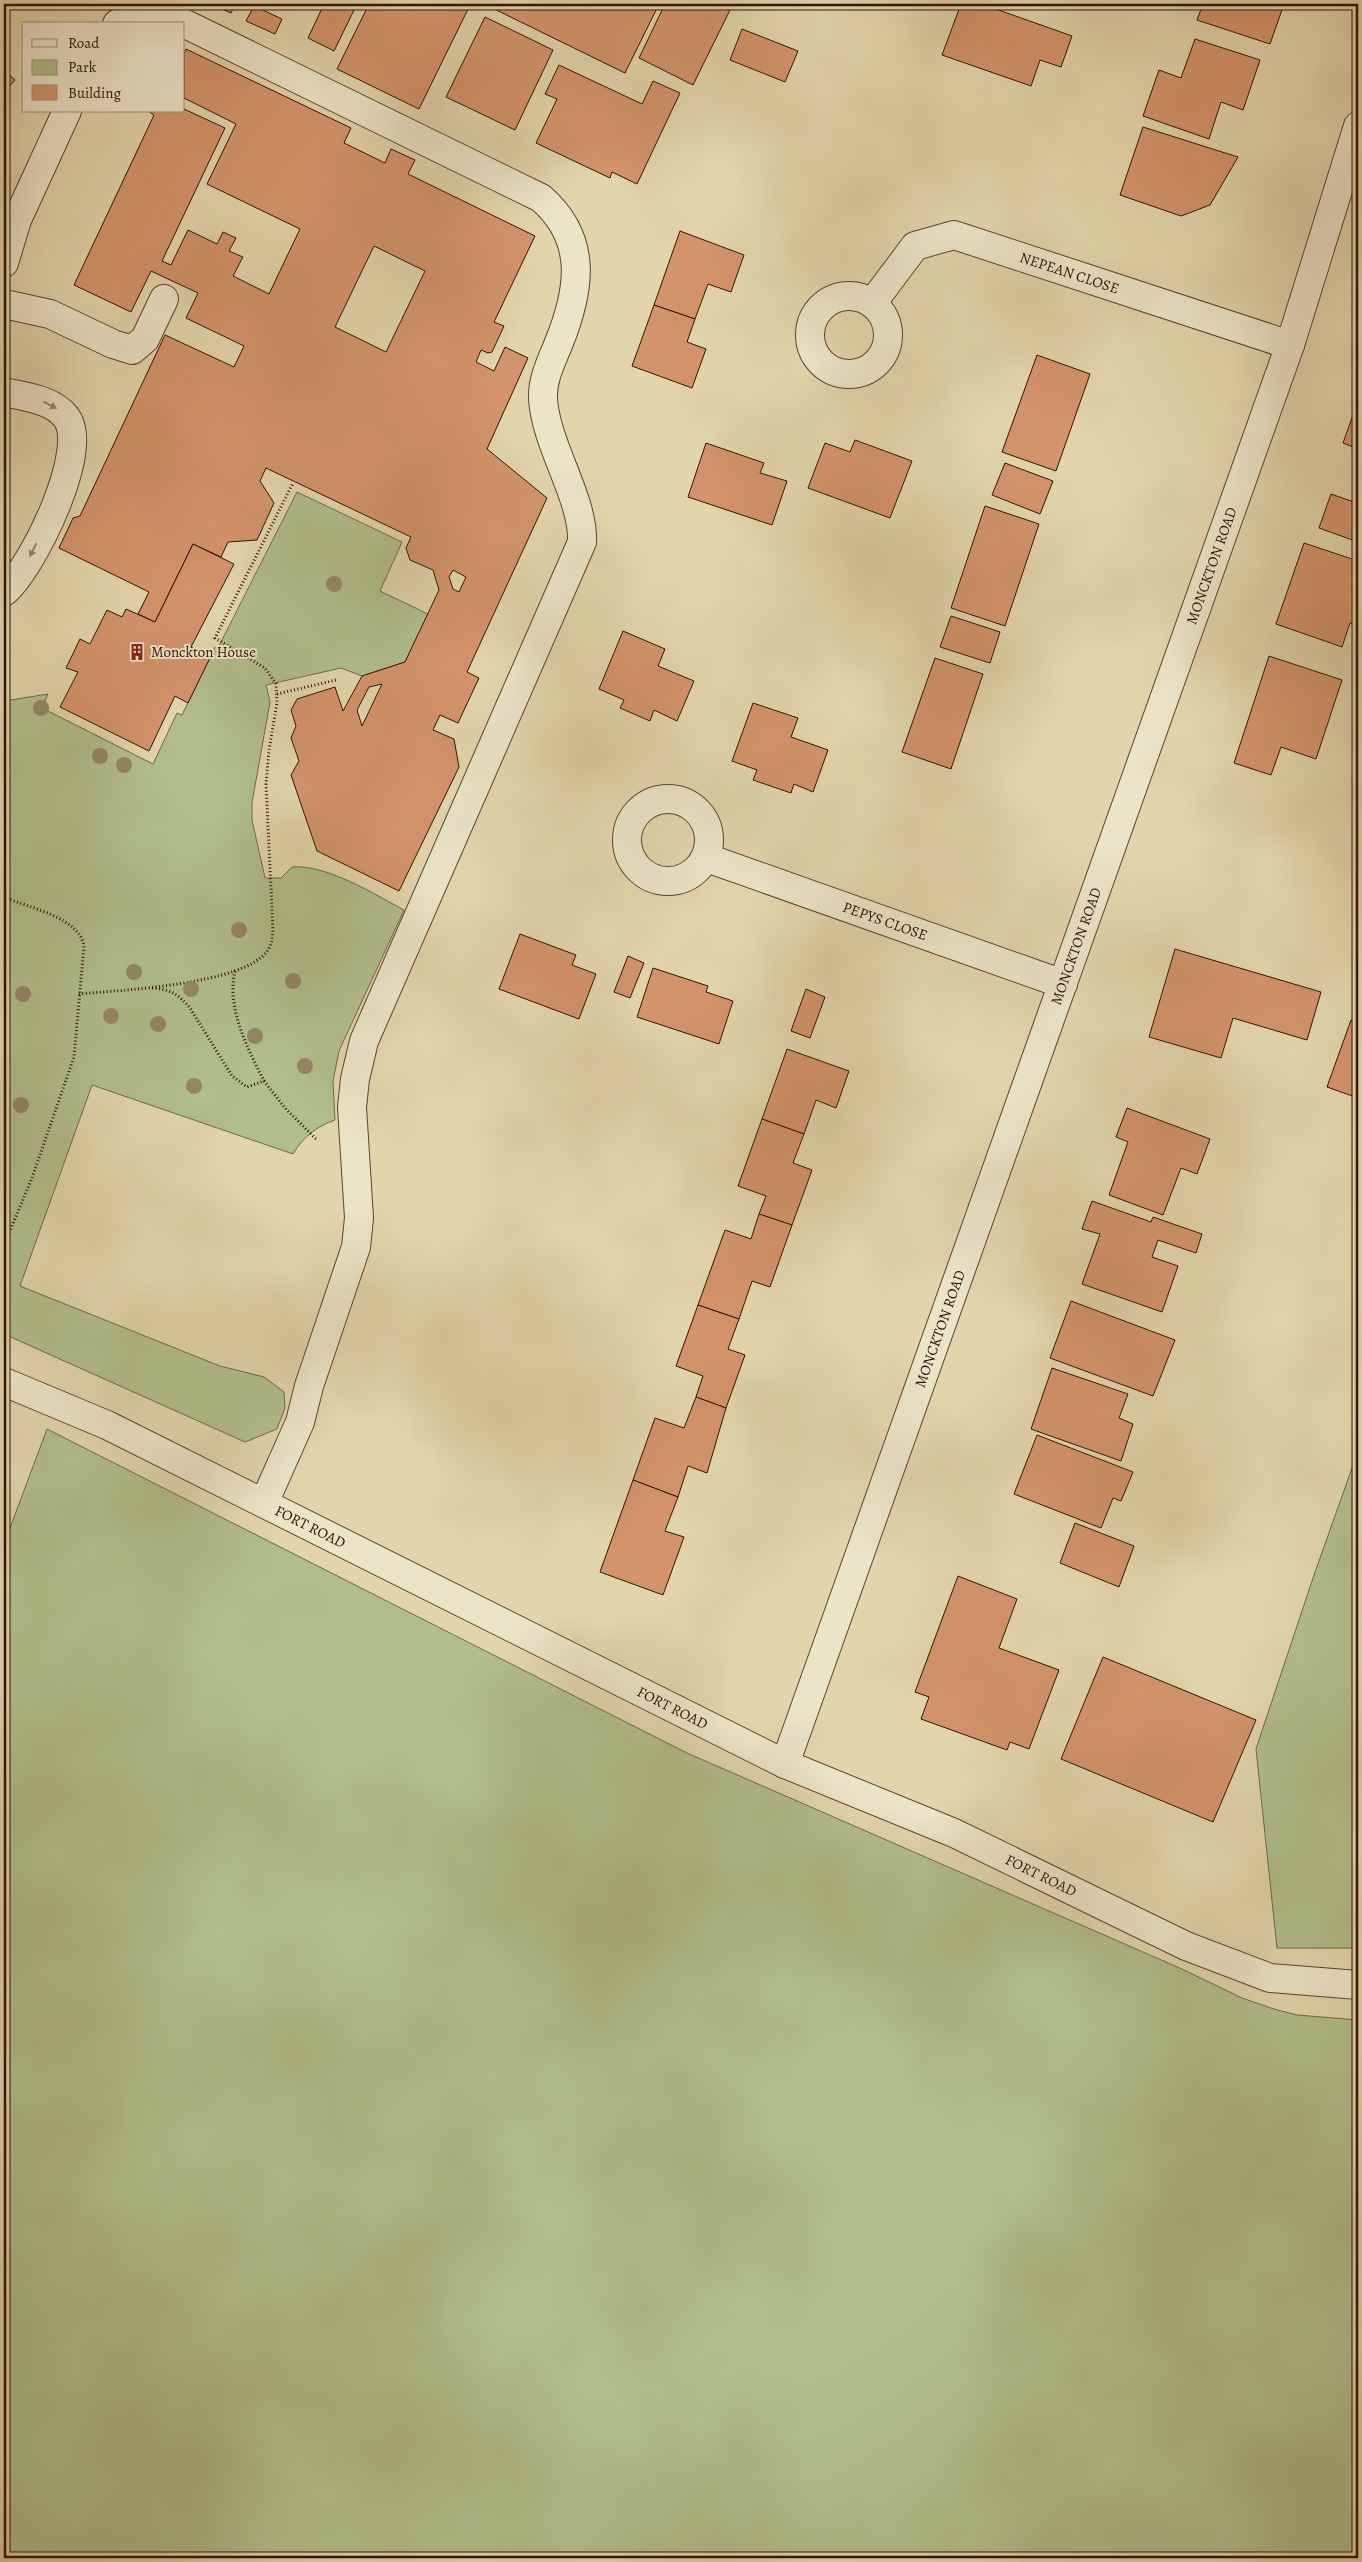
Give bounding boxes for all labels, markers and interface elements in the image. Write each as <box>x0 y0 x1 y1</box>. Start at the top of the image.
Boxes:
legend <box>22 22 185 112</box>
text: Road <box>68 33 100 53</box>
text: Park <box>68 57 97 77</box>
text: Building <box>68 83 121 103</box>
street label: NEPEAN CLOSE <box>1017 247 1122 298</box>
one-way arrow <box>43 401 58 409</box>
street label: MONCKTON ROAD <box>1181 504 1242 627</box>
one-way arrow <box>29 543 38 557</box>
building icon: Monckton House <box>127 642 147 662</box>
place label: Monckton House <box>151 642 256 662</box>
street label: MONCKTON ROAD <box>1046 885 1106 1008</box>
street label: PEPYS CLOSE <box>840 897 930 945</box>
street label: MONCKTON ROAD <box>910 1267 970 1390</box>
street label: FORT ROAD <box>272 1501 349 1553</box>
street label: FORT ROAD <box>634 1682 711 1734</box>
street label: FORT ROAD <box>1002 1850 1080 1901</box>

